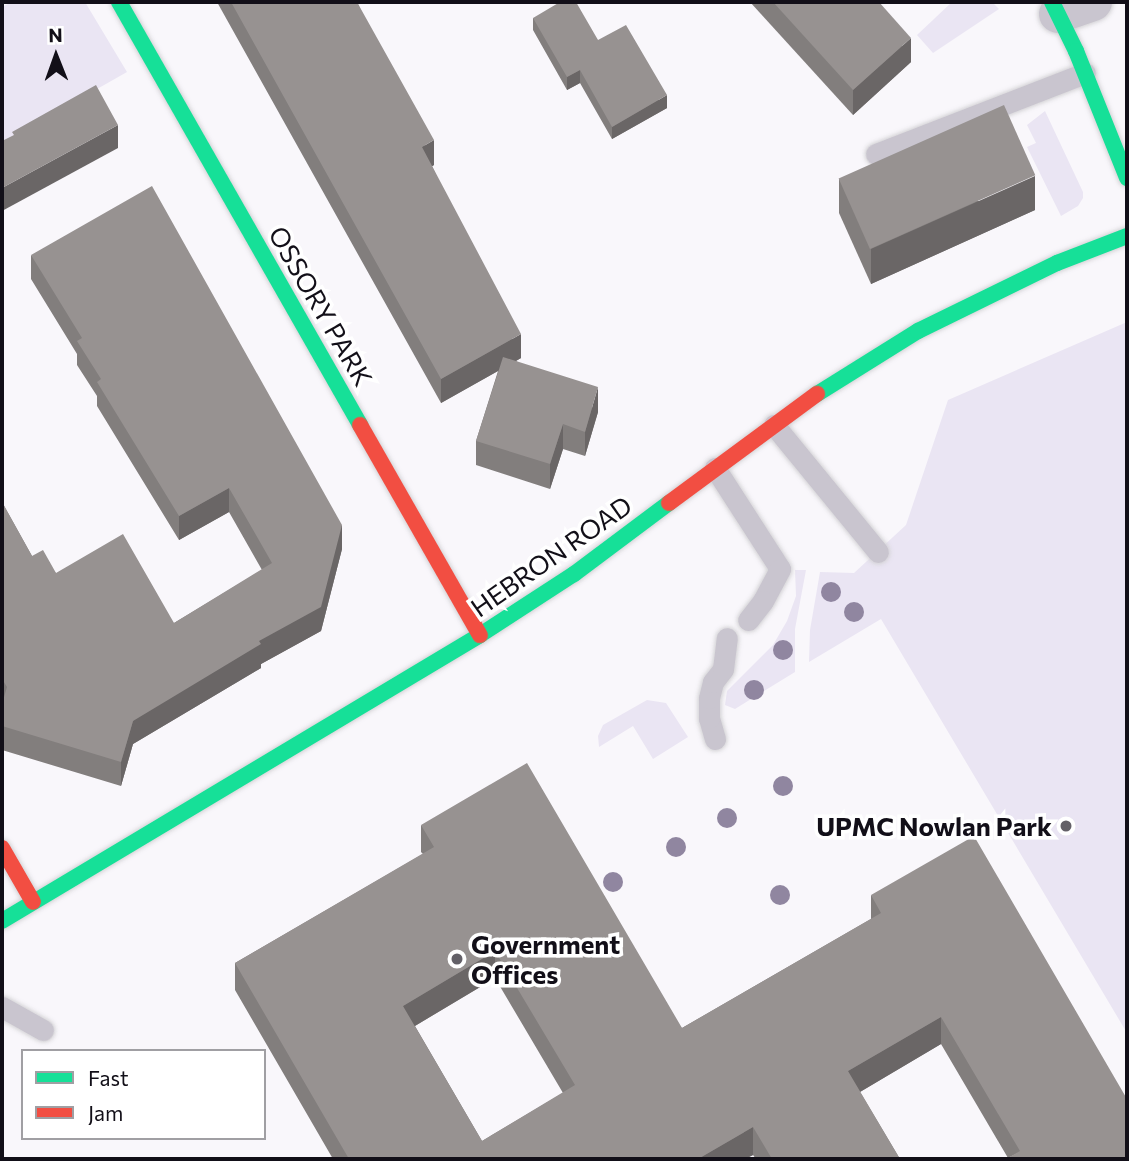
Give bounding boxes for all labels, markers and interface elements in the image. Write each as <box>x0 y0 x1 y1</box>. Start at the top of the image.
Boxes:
north arrow <box>21 21 91 91</box>
text: N <box>48 23 63 46</box>
street label: OSSORY PARK <box>263 221 379 391</box>
street label: HEBRON ROAD <box>465 489 637 623</box>
place label: UPMC Nowlan Park <box>816 810 1052 842</box>
marker: UPMC Nowlan Park <box>1058 818 1074 834</box>
place label: Government Offices <box>471 928 620 990</box>
marker: Government Offices <box>449 951 465 967</box>
legend <box>21 1049 266 1140</box>
text: Fast <box>88 1065 129 1090</box>
text: Jam <box>88 1100 123 1125</box>

